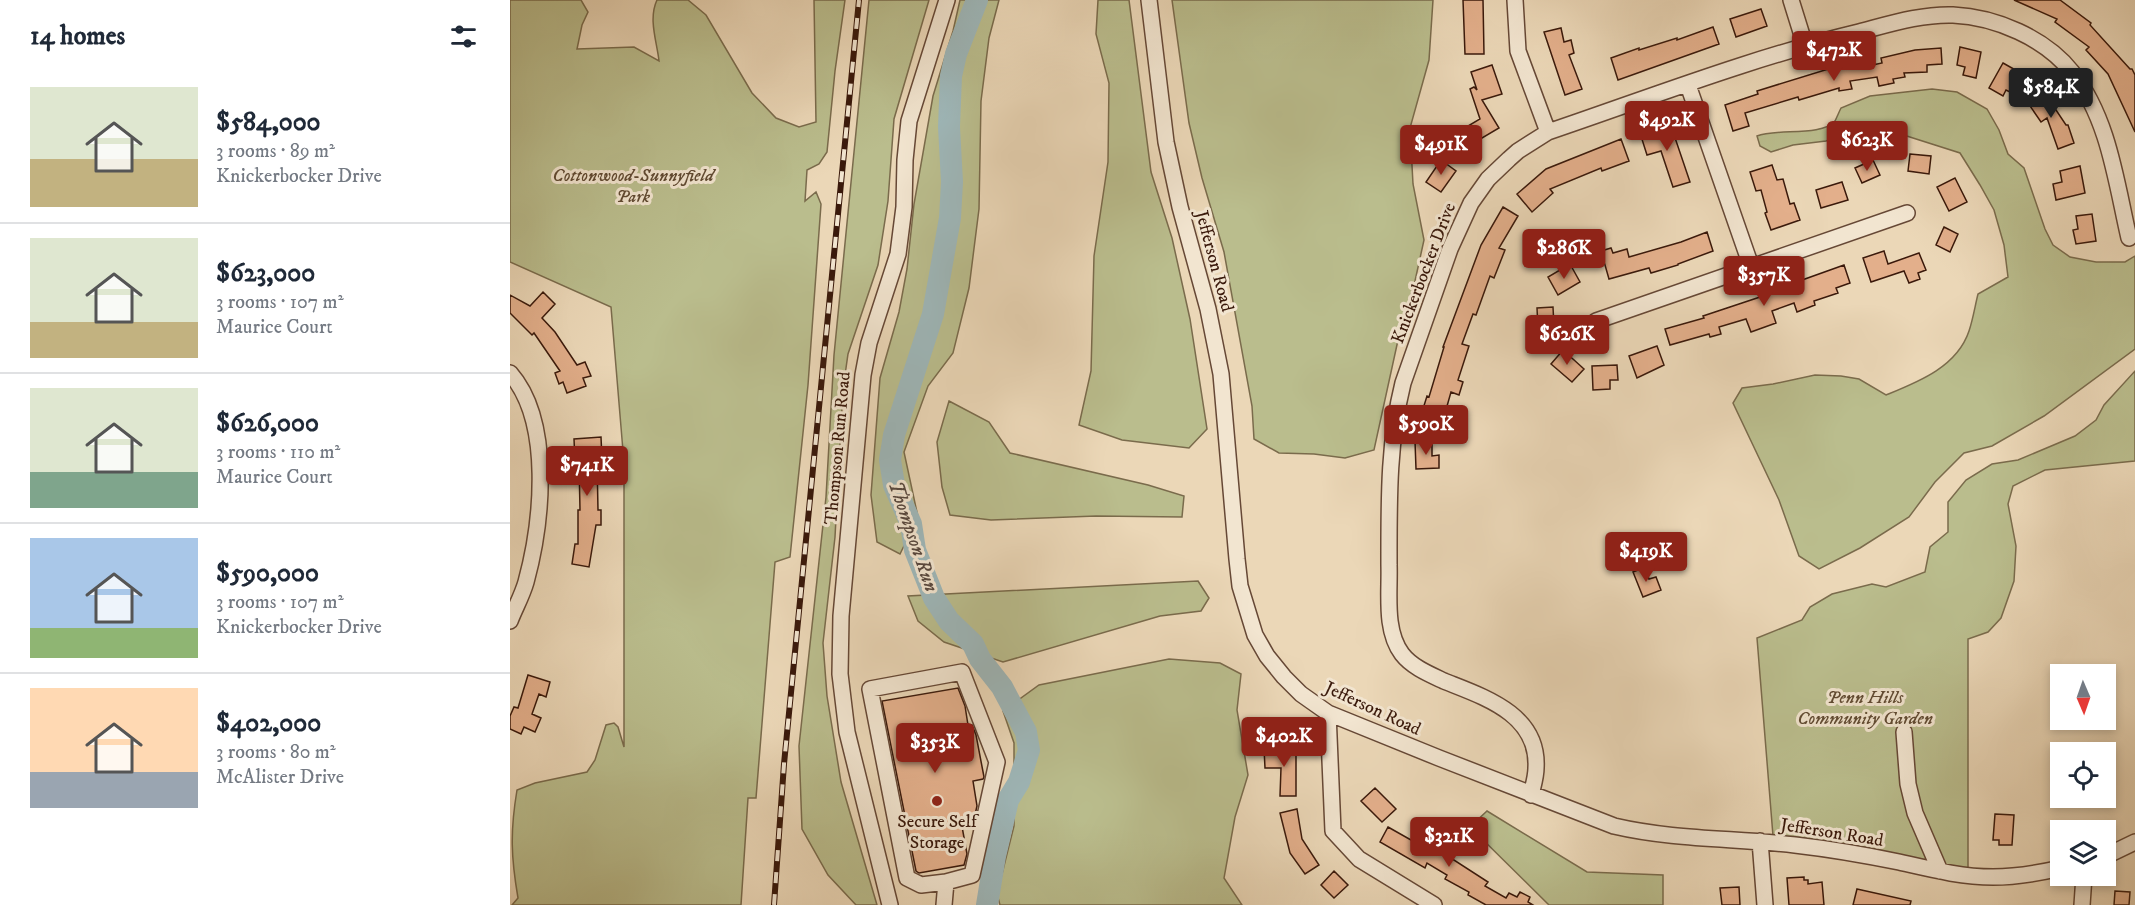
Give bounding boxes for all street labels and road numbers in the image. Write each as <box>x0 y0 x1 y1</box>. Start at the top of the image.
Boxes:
street label: Knickerbocker Drive <box>1387 200 1461 347</box>
street label: Jefferson Road <box>1189 206 1238 314</box>
street label: Thompson Run Road <box>820 371 856 526</box>
street label: Jefferson Road <box>1319 676 1424 741</box>
street label: Jefferson Road <box>1777 814 1885 852</box>

